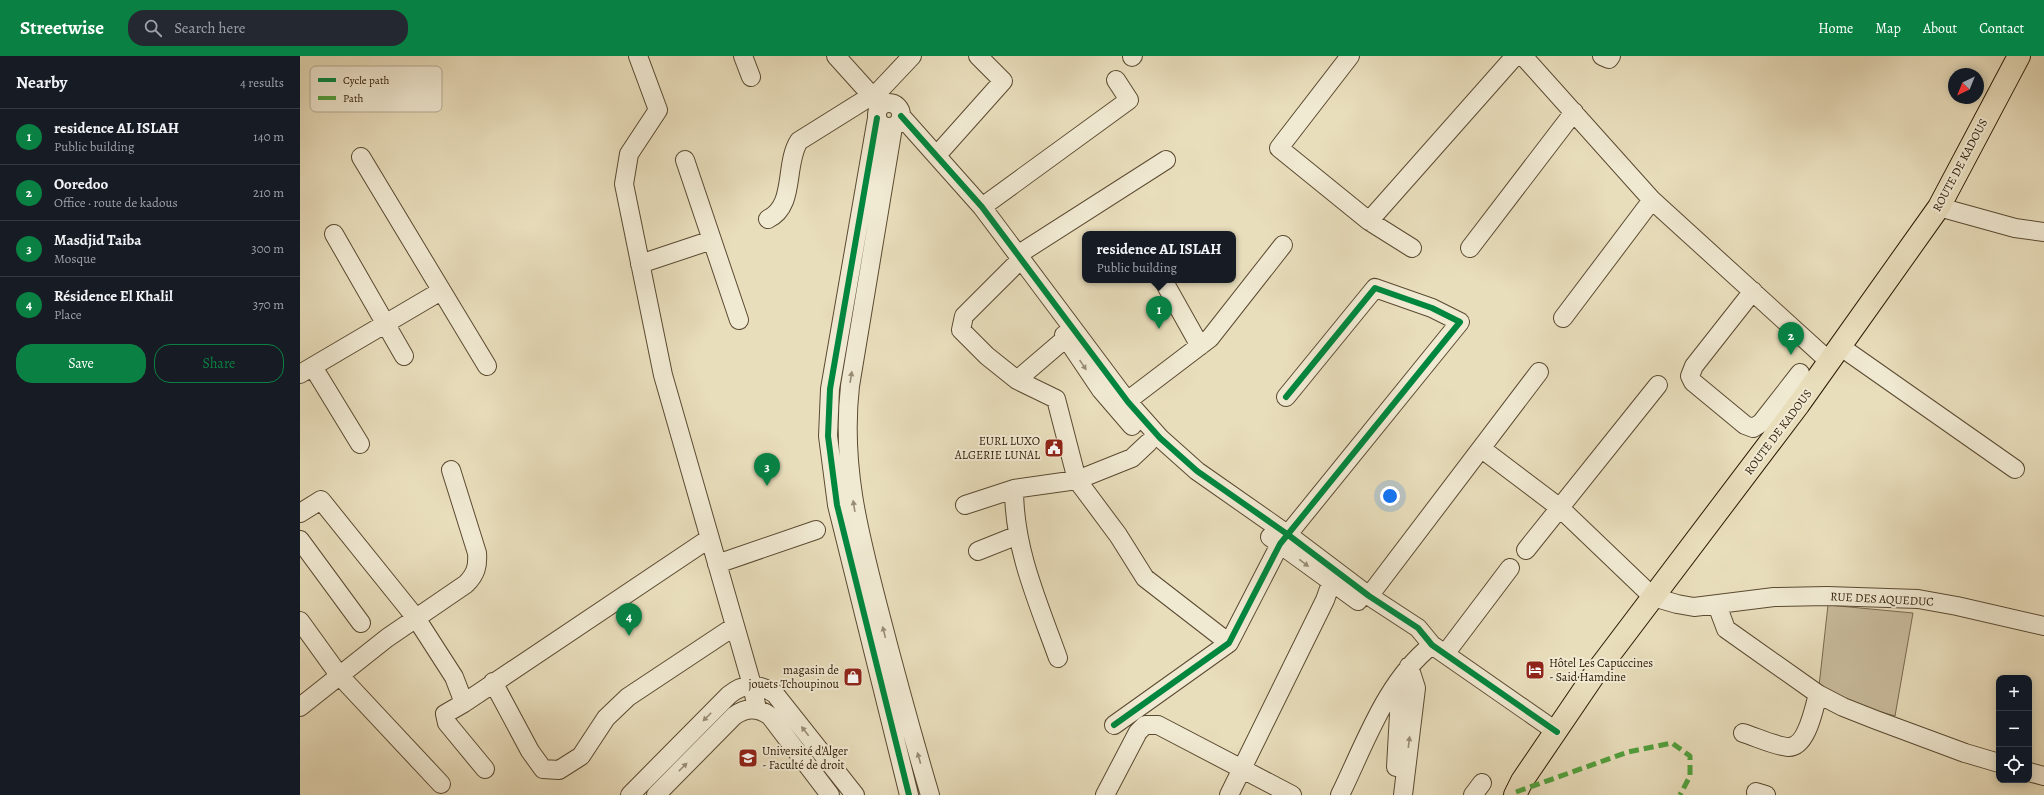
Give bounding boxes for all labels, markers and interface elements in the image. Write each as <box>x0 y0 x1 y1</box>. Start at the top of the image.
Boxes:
search box <box>128 10 408 46</box>
text: Streetwise <box>20 15 104 41</box>
icon: search <box>142 17 164 39</box>
text: Search here <box>174 18 245 38</box>
text: Home <box>1818 19 1853 38</box>
text: Map <box>1875 19 1901 38</box>
text: About <box>1923 19 1957 38</box>
text: Contact <box>1979 19 2024 38</box>
legend <box>310 66 442 112</box>
north arrow <box>1948 68 1984 104</box>
text: Nearby <box>16 71 67 94</box>
text: Cycle path <box>343 73 390 88</box>
text: 4 results <box>240 74 284 91</box>
text: Path <box>343 91 364 106</box>
street label: ROUTE DE KADOUS <box>1929 116 1991 214</box>
text: residence AL ISLAH <box>54 118 179 138</box>
text: 1 <box>27 128 31 145</box>
text: 140 m <box>253 128 284 145</box>
text: Public building <box>54 138 134 155</box>
text: Ooredoo <box>54 174 108 194</box>
text: 2 <box>26 184 32 201</box>
text: 210 m <box>253 184 284 201</box>
text: Office · route de kadous <box>54 194 178 211</box>
text: Masdjid Taiba <box>54 230 142 250</box>
popup <box>1082 231 1236 283</box>
text: residence AL ISLAH <box>1097 239 1221 259</box>
text: 3 <box>26 240 32 257</box>
text: 300 m <box>251 240 284 257</box>
text: Mosque <box>54 250 96 267</box>
text: Public building <box>1097 259 1177 276</box>
text: Résidence El Khalil <box>54 286 173 306</box>
text: 4 <box>26 296 32 313</box>
text: 370 m <box>253 296 284 313</box>
pin: 1 <box>1146 296 1172 329</box>
text: Place <box>54 306 82 323</box>
pin: 2 <box>1778 322 1804 355</box>
button: Save <box>16 344 146 383</box>
button: Share <box>154 344 284 383</box>
one-way arrow <box>1079 360 1087 370</box>
one-way arrow <box>849 371 855 383</box>
street label: ROUTE DE KADOUS <box>1741 386 1815 478</box>
place label: EURL LUXO ALGERIE LUNAL <box>954 433 1041 463</box>
public building icon: EURL LUXO ALGERIE LUNAL <box>1043 437 1065 459</box>
pin: 3 <box>754 453 780 486</box>
your location <box>1380 486 1400 506</box>
one-way arrow <box>851 500 857 512</box>
one-way arrow <box>1298 558 1309 567</box>
street label: RUE DES AQUEDUC <box>1830 588 1934 610</box>
pin: 4 <box>616 603 642 636</box>
one-way arrow <box>881 626 887 638</box>
place label: Hôtel Les Capuccines - Said Hamdine <box>1549 655 1653 685</box>
hotel icon: Hôtel Les Capuccines - Said Hamdine <box>1524 659 1546 681</box>
place label: magasin de jouets Tchoupinou <box>748 662 839 692</box>
shop icon: magasin de jouets Tchoupinou <box>842 666 864 688</box>
map controls <box>1996 675 2032 783</box>
button: + <box>1996 675 2032 711</box>
button: − <box>1996 711 2032 747</box>
one-way arrow <box>702 712 712 722</box>
one-way arrow <box>801 726 809 737</box>
one-way arrow <box>1406 736 1412 748</box>
place label: Université d'Alger - Faculté de droit <box>762 743 848 773</box>
school or university icon: Université d'Alger - Faculté de droit <box>737 747 759 769</box>
button: locate <box>1996 747 2032 783</box>
one-way arrow <box>916 751 922 763</box>
one-way arrow <box>678 762 688 772</box>

